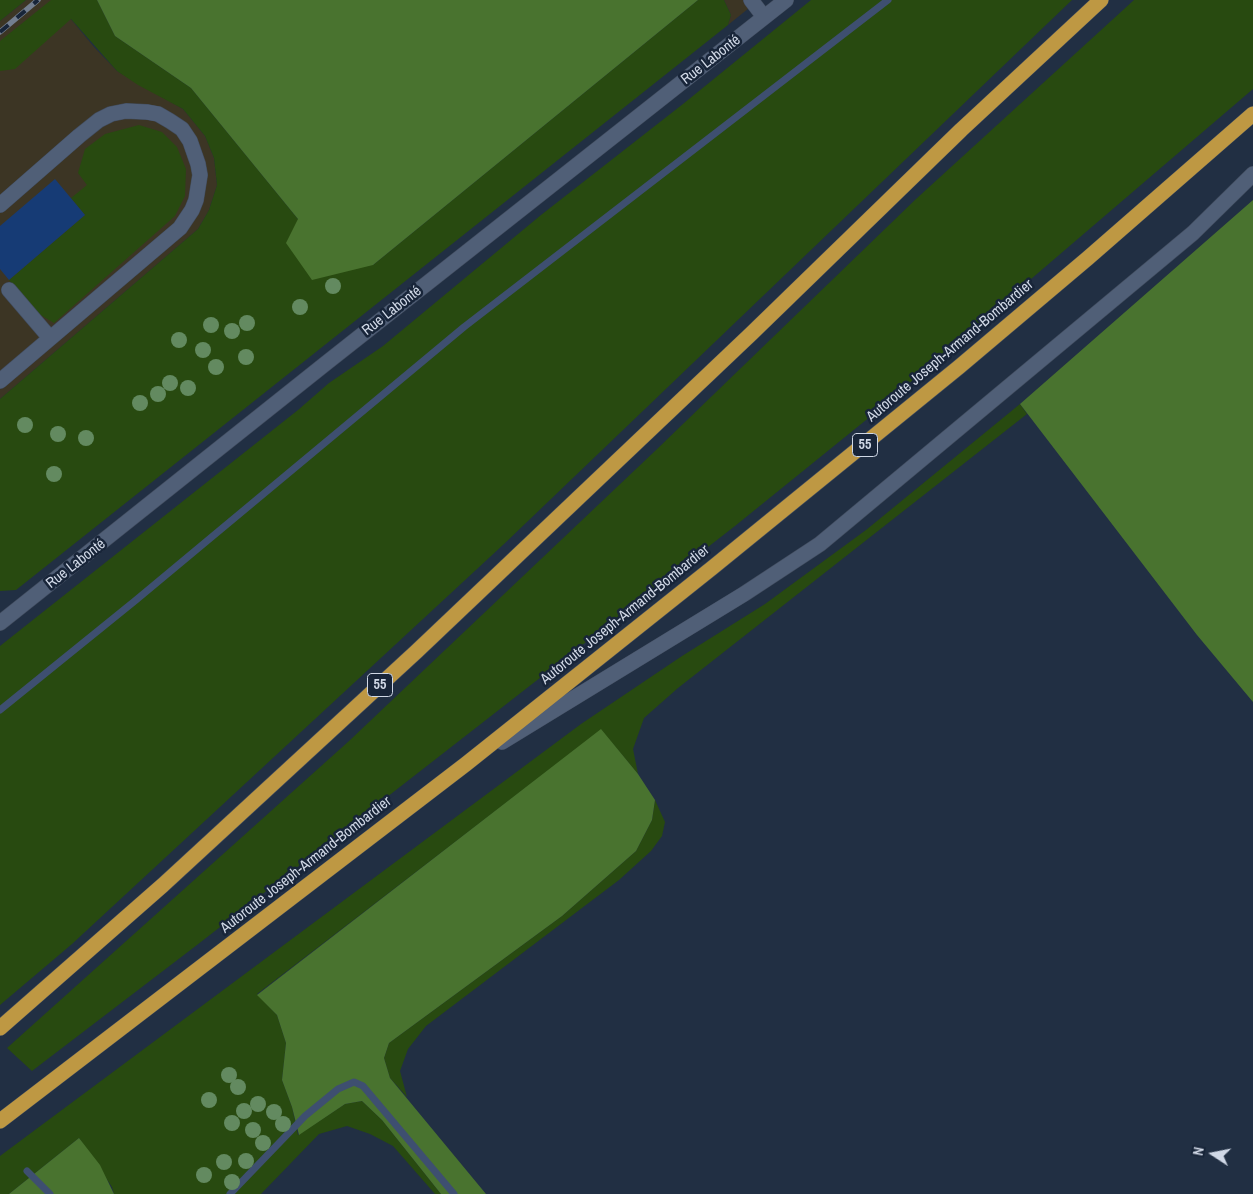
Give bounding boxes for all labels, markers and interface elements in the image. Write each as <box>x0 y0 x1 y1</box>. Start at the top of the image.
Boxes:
street label: Rue Labonté <box>678 31 744 89</box>
street label: Autoroute Joseph-Armand-Bombardier <box>863 276 1037 426</box>
street label: Rue Labonté <box>359 282 425 340</box>
road number: 55 <box>852 434 878 456</box>
street label: Rue Labonté <box>43 535 109 593</box>
street label: Autoroute Joseph-Armand-Bombardier <box>537 541 713 689</box>
road number: 55 <box>368 674 392 696</box>
street label: Autoroute Joseph-Armand-Bombardier <box>217 793 395 937</box>
north arrow <box>1188 1129 1238 1179</box>
text: N <box>1189 1145 1208 1157</box>

